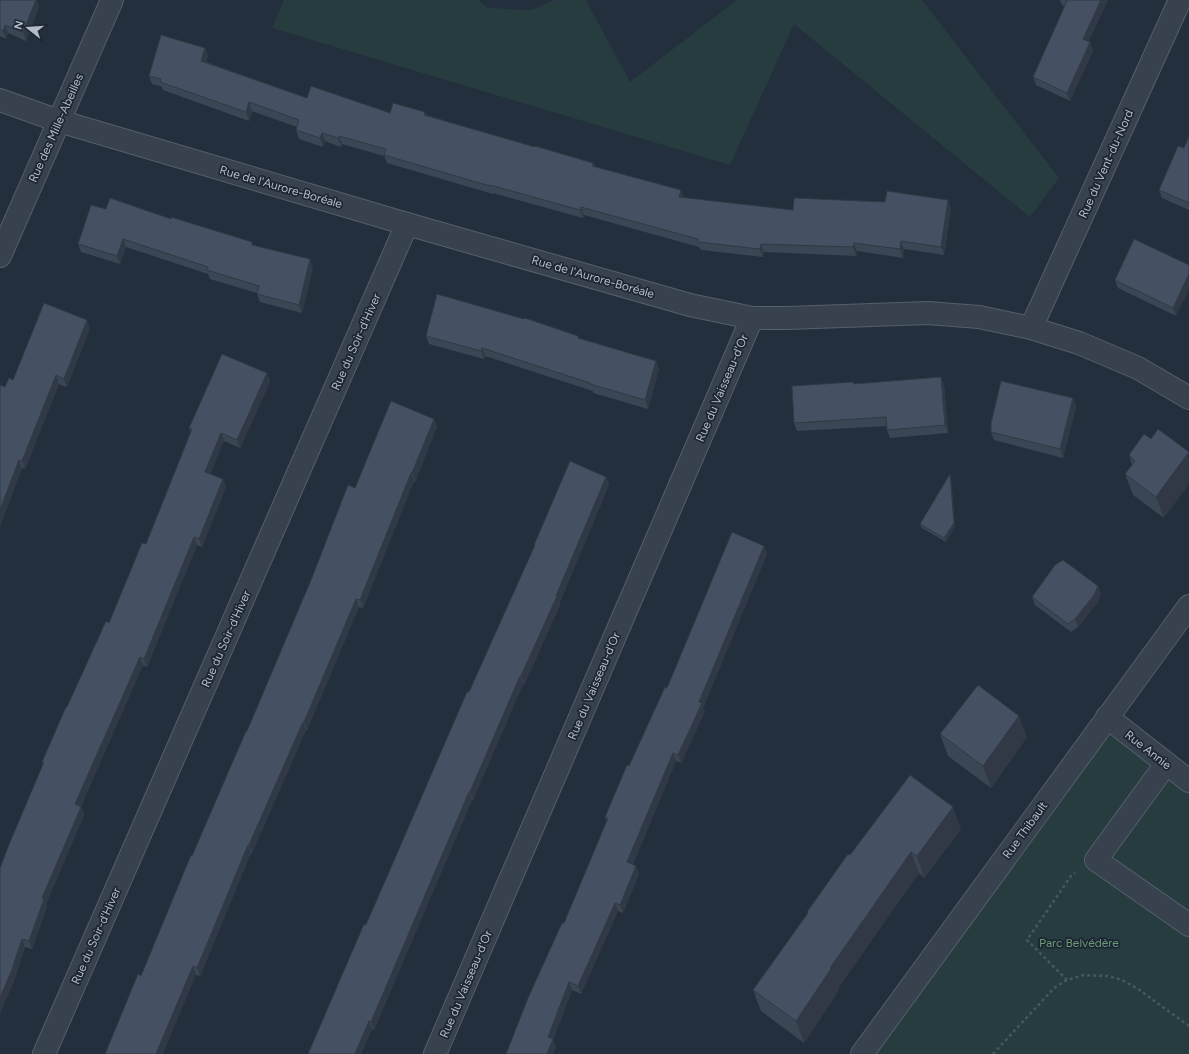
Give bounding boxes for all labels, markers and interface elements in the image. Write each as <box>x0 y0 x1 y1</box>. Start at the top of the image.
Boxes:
north arrow <box>8 8 48 48</box>
text: N <box>11 19 26 31</box>
street label: Rue des Mille-Abeilles <box>26 71 86 185</box>
street label: Rue du Vent-du-Nord <box>1076 108 1136 220</box>
street label: Rue de l'Aurore-Boréale <box>218 163 344 211</box>
street label: Rue de l'Aurore-Boréale <box>530 253 656 301</box>
street label: Rue du Soir-d'Hiver <box>328 291 384 393</box>
street label: Rue du Vaisseau-d'Or <box>693 332 751 444</box>
street label: Rue du Soir-d'Hiver <box>198 588 254 690</box>
street label: Rue du Vaisseau-d'Or <box>565 630 623 742</box>
street label: Rue Annie <box>1122 728 1174 773</box>
street label: Rue Thibault <box>1000 798 1051 861</box>
street label: Rue du Soir-d'Hiver <box>68 885 124 987</box>
street label: Rue du Vaisseau-d'Or <box>437 928 495 1040</box>
park label: Parc Belvédère <box>1039 936 1119 950</box>

